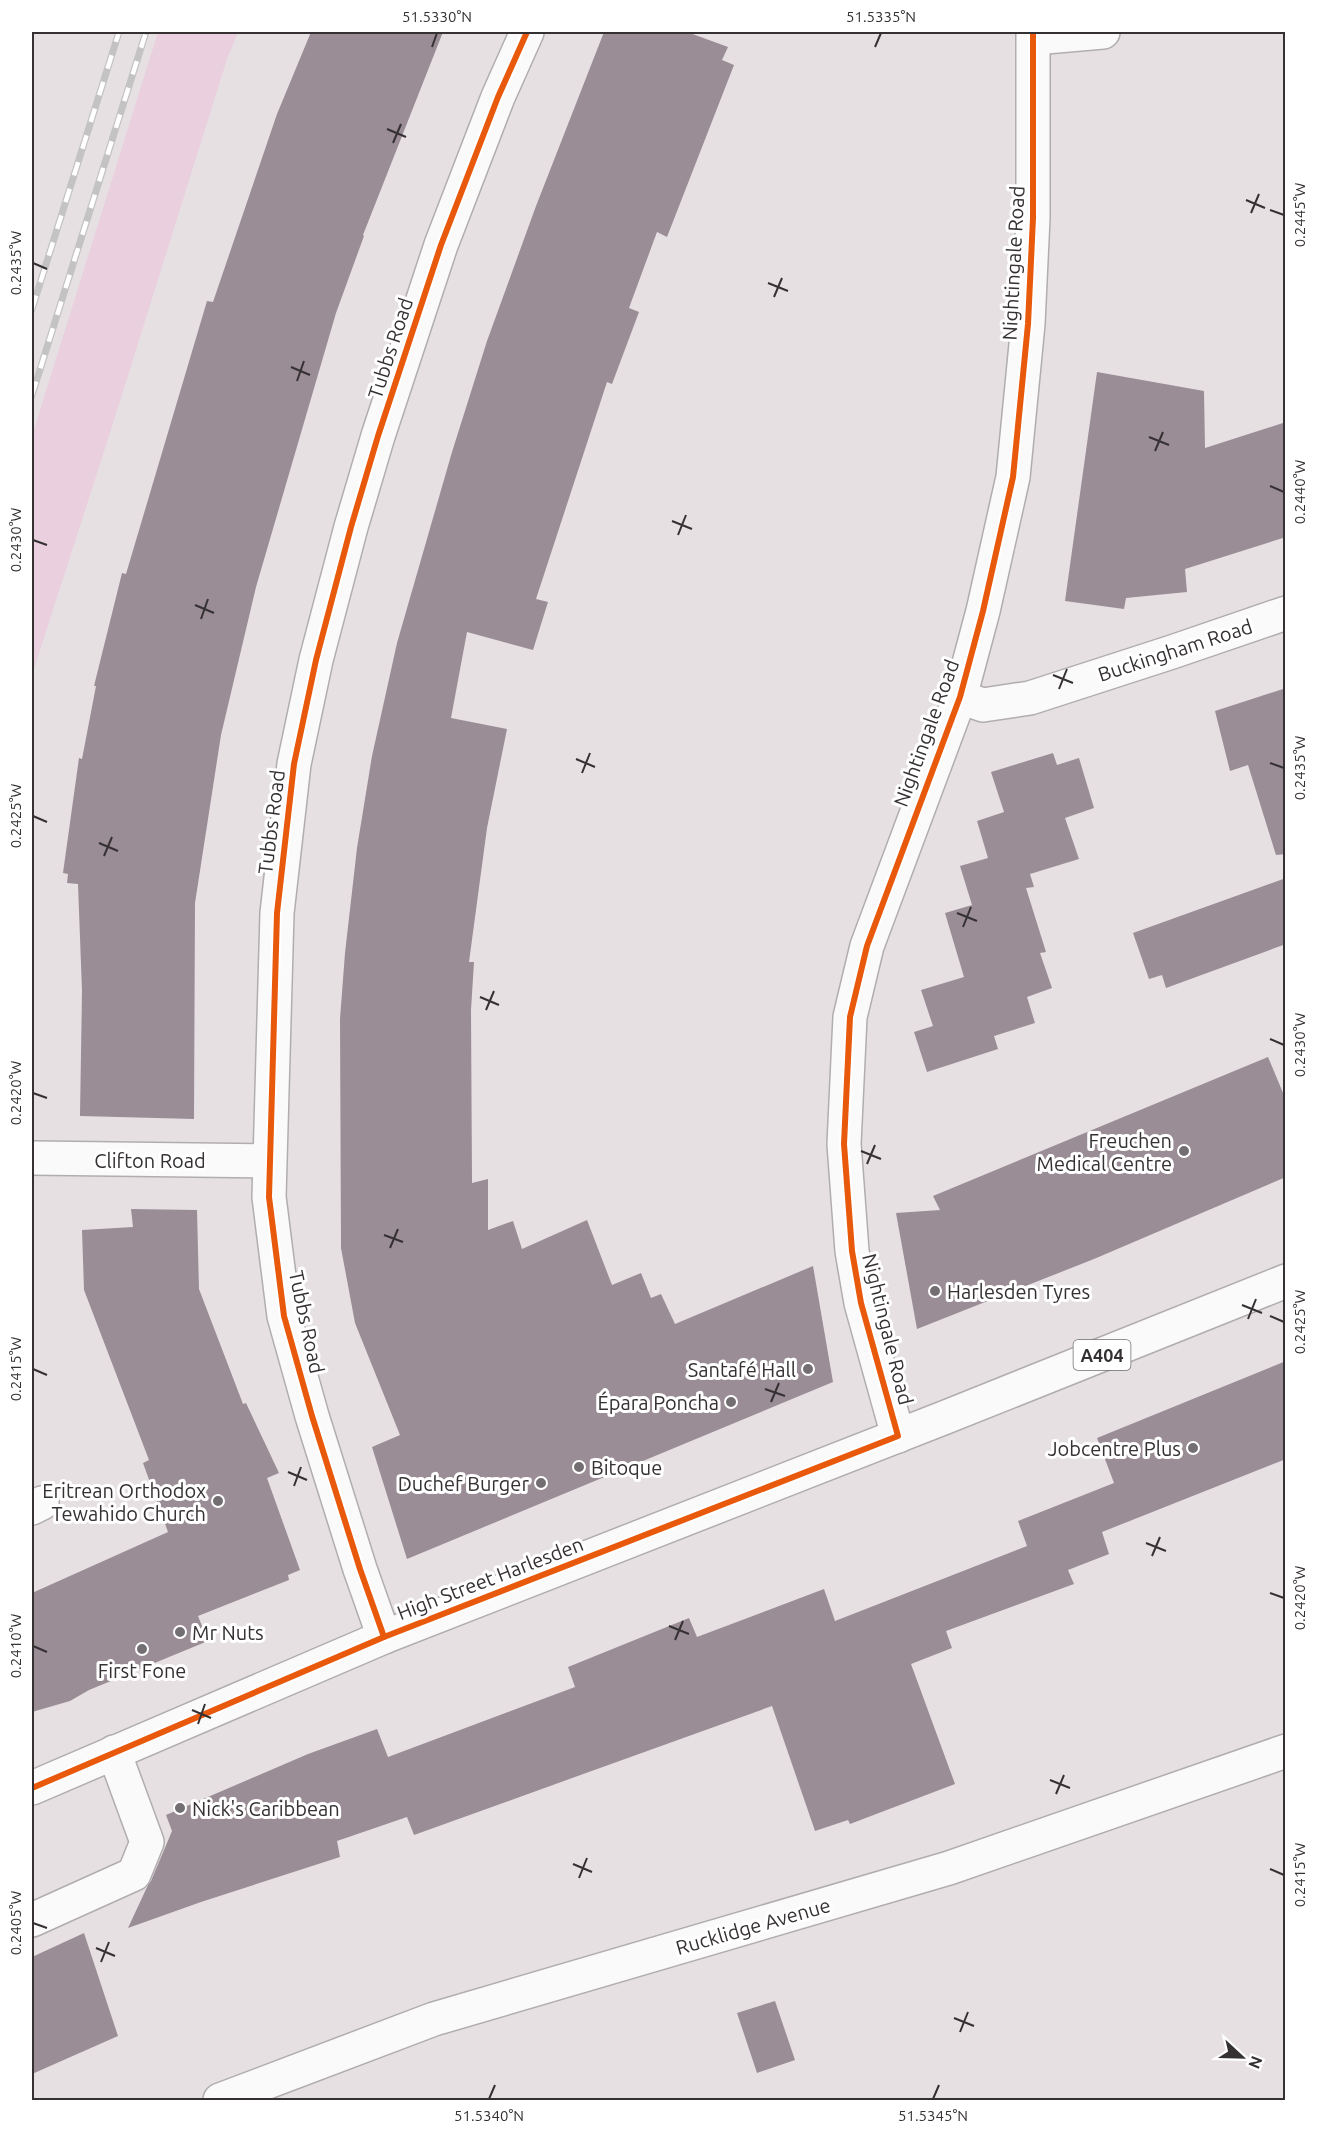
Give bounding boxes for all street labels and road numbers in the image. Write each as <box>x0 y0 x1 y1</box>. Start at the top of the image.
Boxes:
street label: Nightingale Road <box>997 185 1029 341</box>
street label: Tubbs Road <box>363 295 417 401</box>
street label: Buckingham Road <box>1095 614 1255 686</box>
street label: Nightingale Road <box>889 656 963 810</box>
street label: Tubbs Road <box>253 769 289 875</box>
street label: Clifton Road <box>94 1149 206 1172</box>
street label: Nightingale Road <box>858 1251 918 1407</box>
street label: Tubbs Road <box>285 1268 329 1376</box>
road number: A404 <box>1074 1340 1130 1370</box>
street label: High Street Harlesden <box>394 1532 586 1624</box>
street label: Rucklidge Avenue <box>673 1893 833 1959</box>

